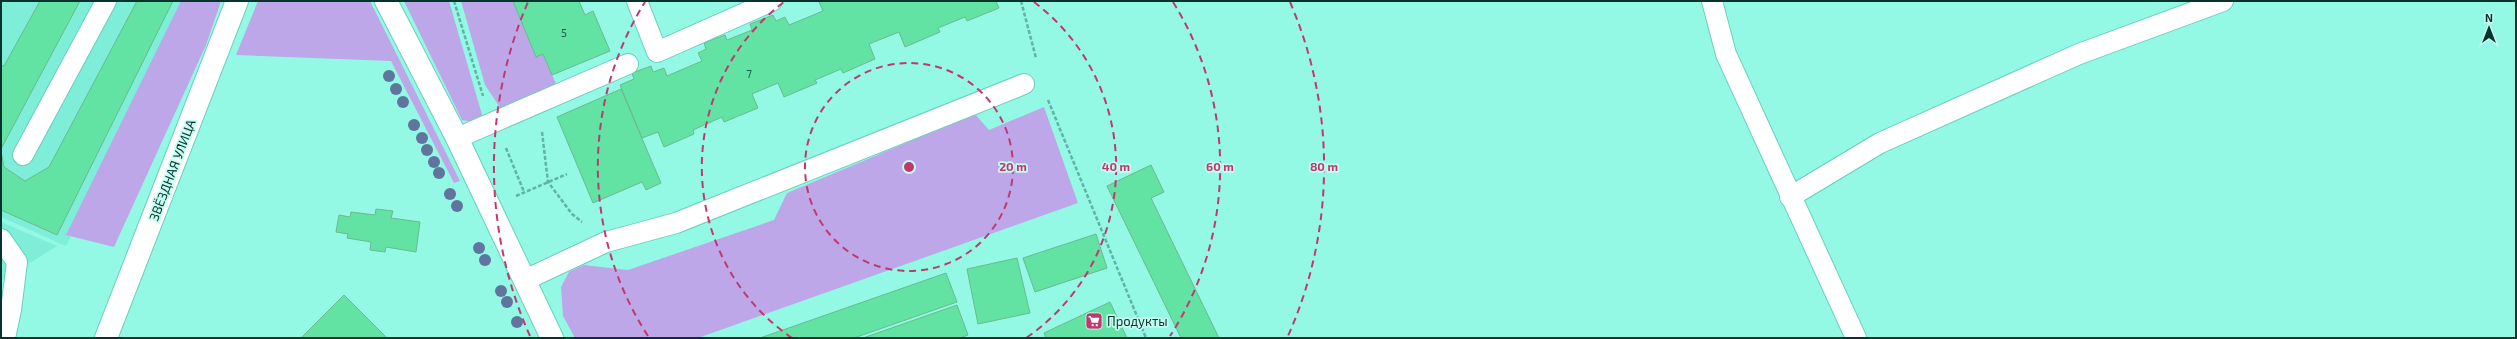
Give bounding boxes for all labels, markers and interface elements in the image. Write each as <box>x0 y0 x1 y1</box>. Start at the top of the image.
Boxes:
north arrow <box>2469 8 2509 48</box>
text: N <box>2485 11 2493 24</box>
house number: 5 <box>561 26 567 39</box>
house number: 7 <box>746 67 752 80</box>
street label: ЗВЁЗДНАЯ УЛИЦА <box>145 117 199 223</box>
text: 20 m <box>999 159 1027 173</box>
text: 40 m <box>1102 159 1130 173</box>
text: 60 m <box>1206 159 1234 173</box>
text: 80 m <box>1310 159 1338 173</box>
centre of rings <box>902 160 916 174</box>
supermarket icon: Продукты <box>1084 311 1104 331</box>
place label: Продукты <box>1107 313 1168 329</box>

